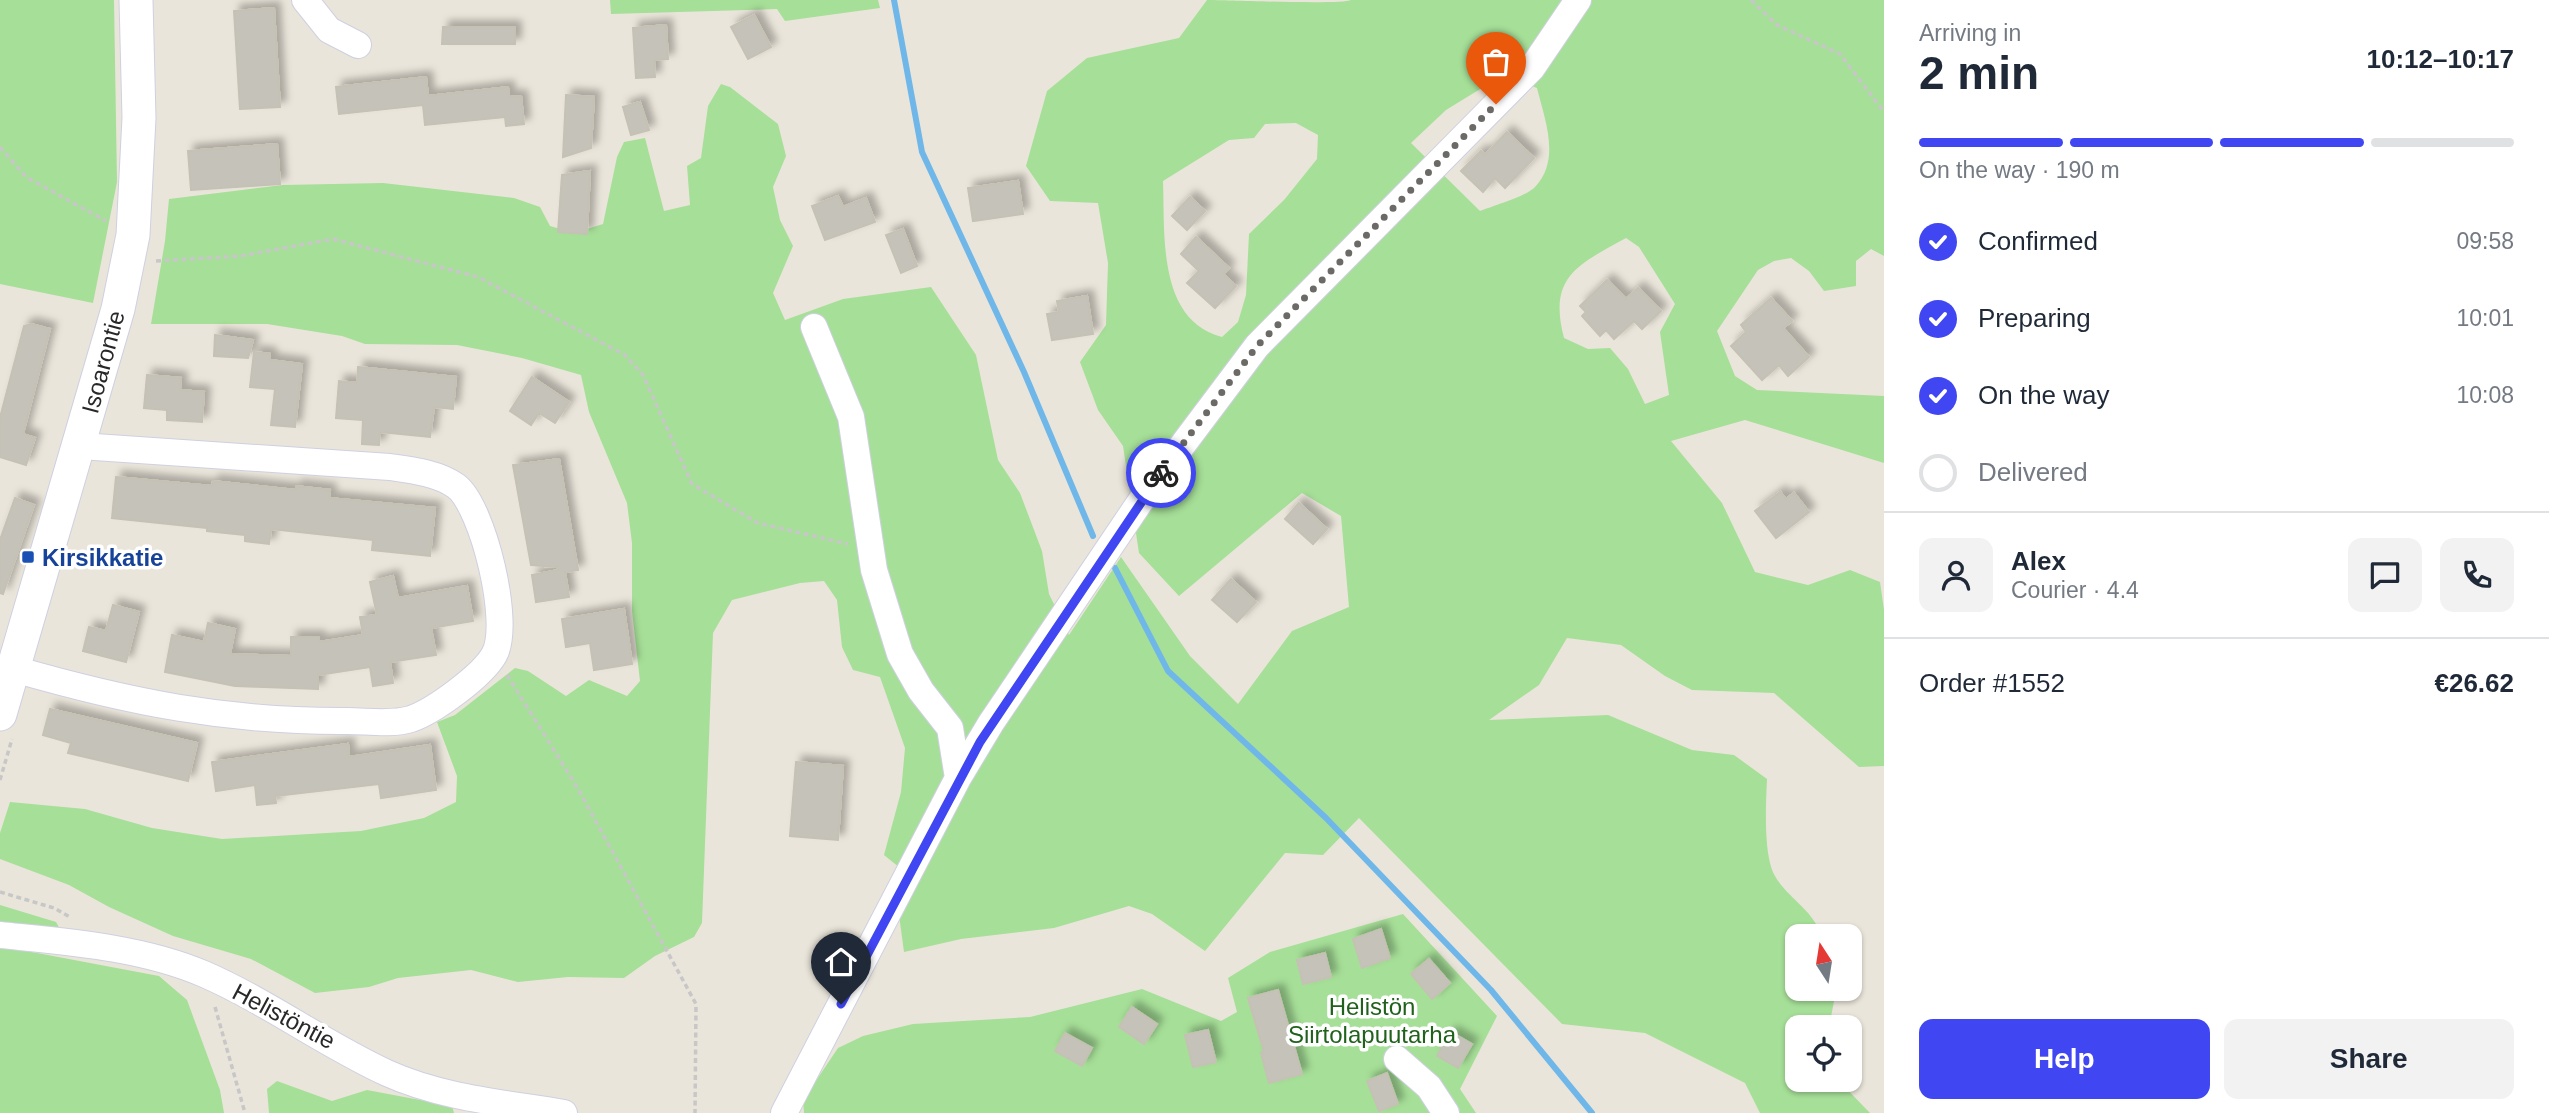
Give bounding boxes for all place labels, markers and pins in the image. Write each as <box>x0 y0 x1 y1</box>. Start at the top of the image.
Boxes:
pin <box>1466 32 1526 104</box>
place label: Kirsikkatie <box>42 544 163 571</box>
marker: Kirsikkatie <box>20 549 36 565</box>
pin <box>811 932 871 1004</box>

